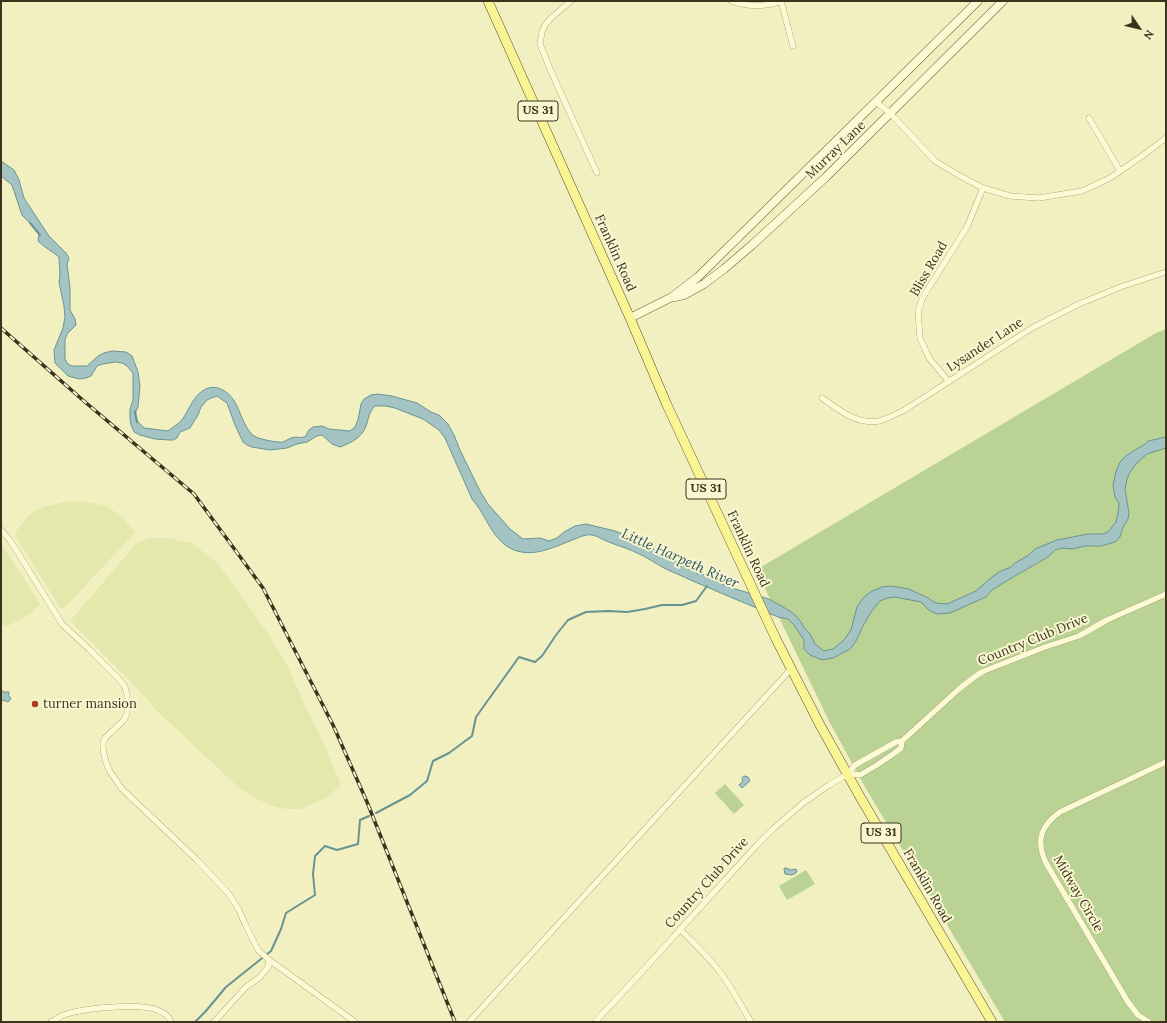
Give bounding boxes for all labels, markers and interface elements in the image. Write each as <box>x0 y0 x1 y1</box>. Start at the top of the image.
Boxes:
north arrow <box>1119 8 1159 48</box>
text: N <box>1141 27 1157 42</box>
road number: US 31 <box>518 101 558 121</box>
street label: Murray Lane <box>803 118 869 182</box>
street label: Franklin Road <box>591 212 639 294</box>
street label: Bliss Road <box>907 239 951 299</box>
street label: Lysander Lane <box>944 314 1026 376</box>
road number: US 31 <box>686 479 726 499</box>
street label: Franklin Road <box>723 508 773 590</box>
water label: Little Harpeth River <box>619 526 741 592</box>
street label: Country Club Drive <box>976 611 1090 669</box>
place label: turner mansion <box>43 696 137 712</box>
marker: turner mansion <box>30 699 40 709</box>
road number: US 31 <box>861 823 901 843</box>
street label: Country Club Drive <box>662 834 752 932</box>
street label: Franklin Road <box>900 846 954 926</box>
street label: Midway Circle <box>1050 853 1106 935</box>

